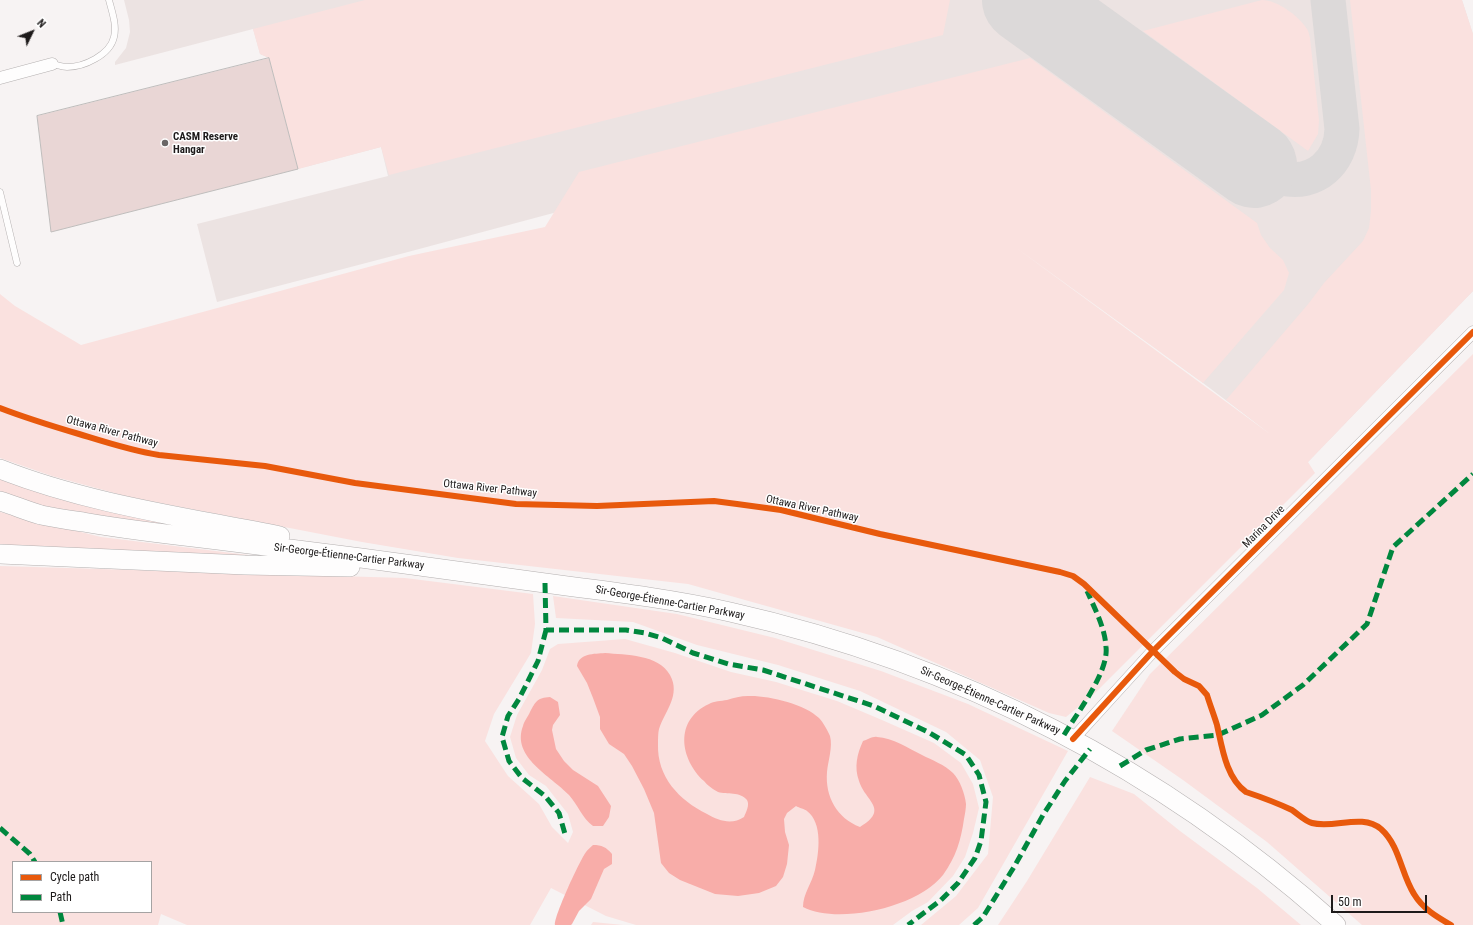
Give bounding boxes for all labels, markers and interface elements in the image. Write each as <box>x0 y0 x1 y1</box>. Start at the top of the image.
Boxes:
north arrow <box>12 12 52 52</box>
text: N <box>34 17 48 30</box>
place label: CASM Reserve Hangar <box>173 130 238 156</box>
marker: CASM Reserve Hangar <box>160 138 170 148</box>
street label: Ottawa River Pathway <box>65 413 159 451</box>
street label: Ottawa River Pathway <box>442 478 538 500</box>
street label: Ottawa River Pathway <box>765 493 859 525</box>
street label: Marina Drive <box>1240 503 1288 551</box>
street label: Sir-George-Étienne-Cartier Parkway <box>273 541 425 573</box>
street label: Sir-George-Étienne-Cartier Parkway <box>594 583 746 623</box>
street label: Sir-George-Étienne-Cartier Parkway <box>918 664 1062 738</box>
legend <box>12 861 152 913</box>
text: Cycle path <box>50 870 99 884</box>
scale bar <box>1333 887 1429 913</box>
text: Path <box>50 890 72 904</box>
text: 50 m <box>1338 895 1362 909</box>

